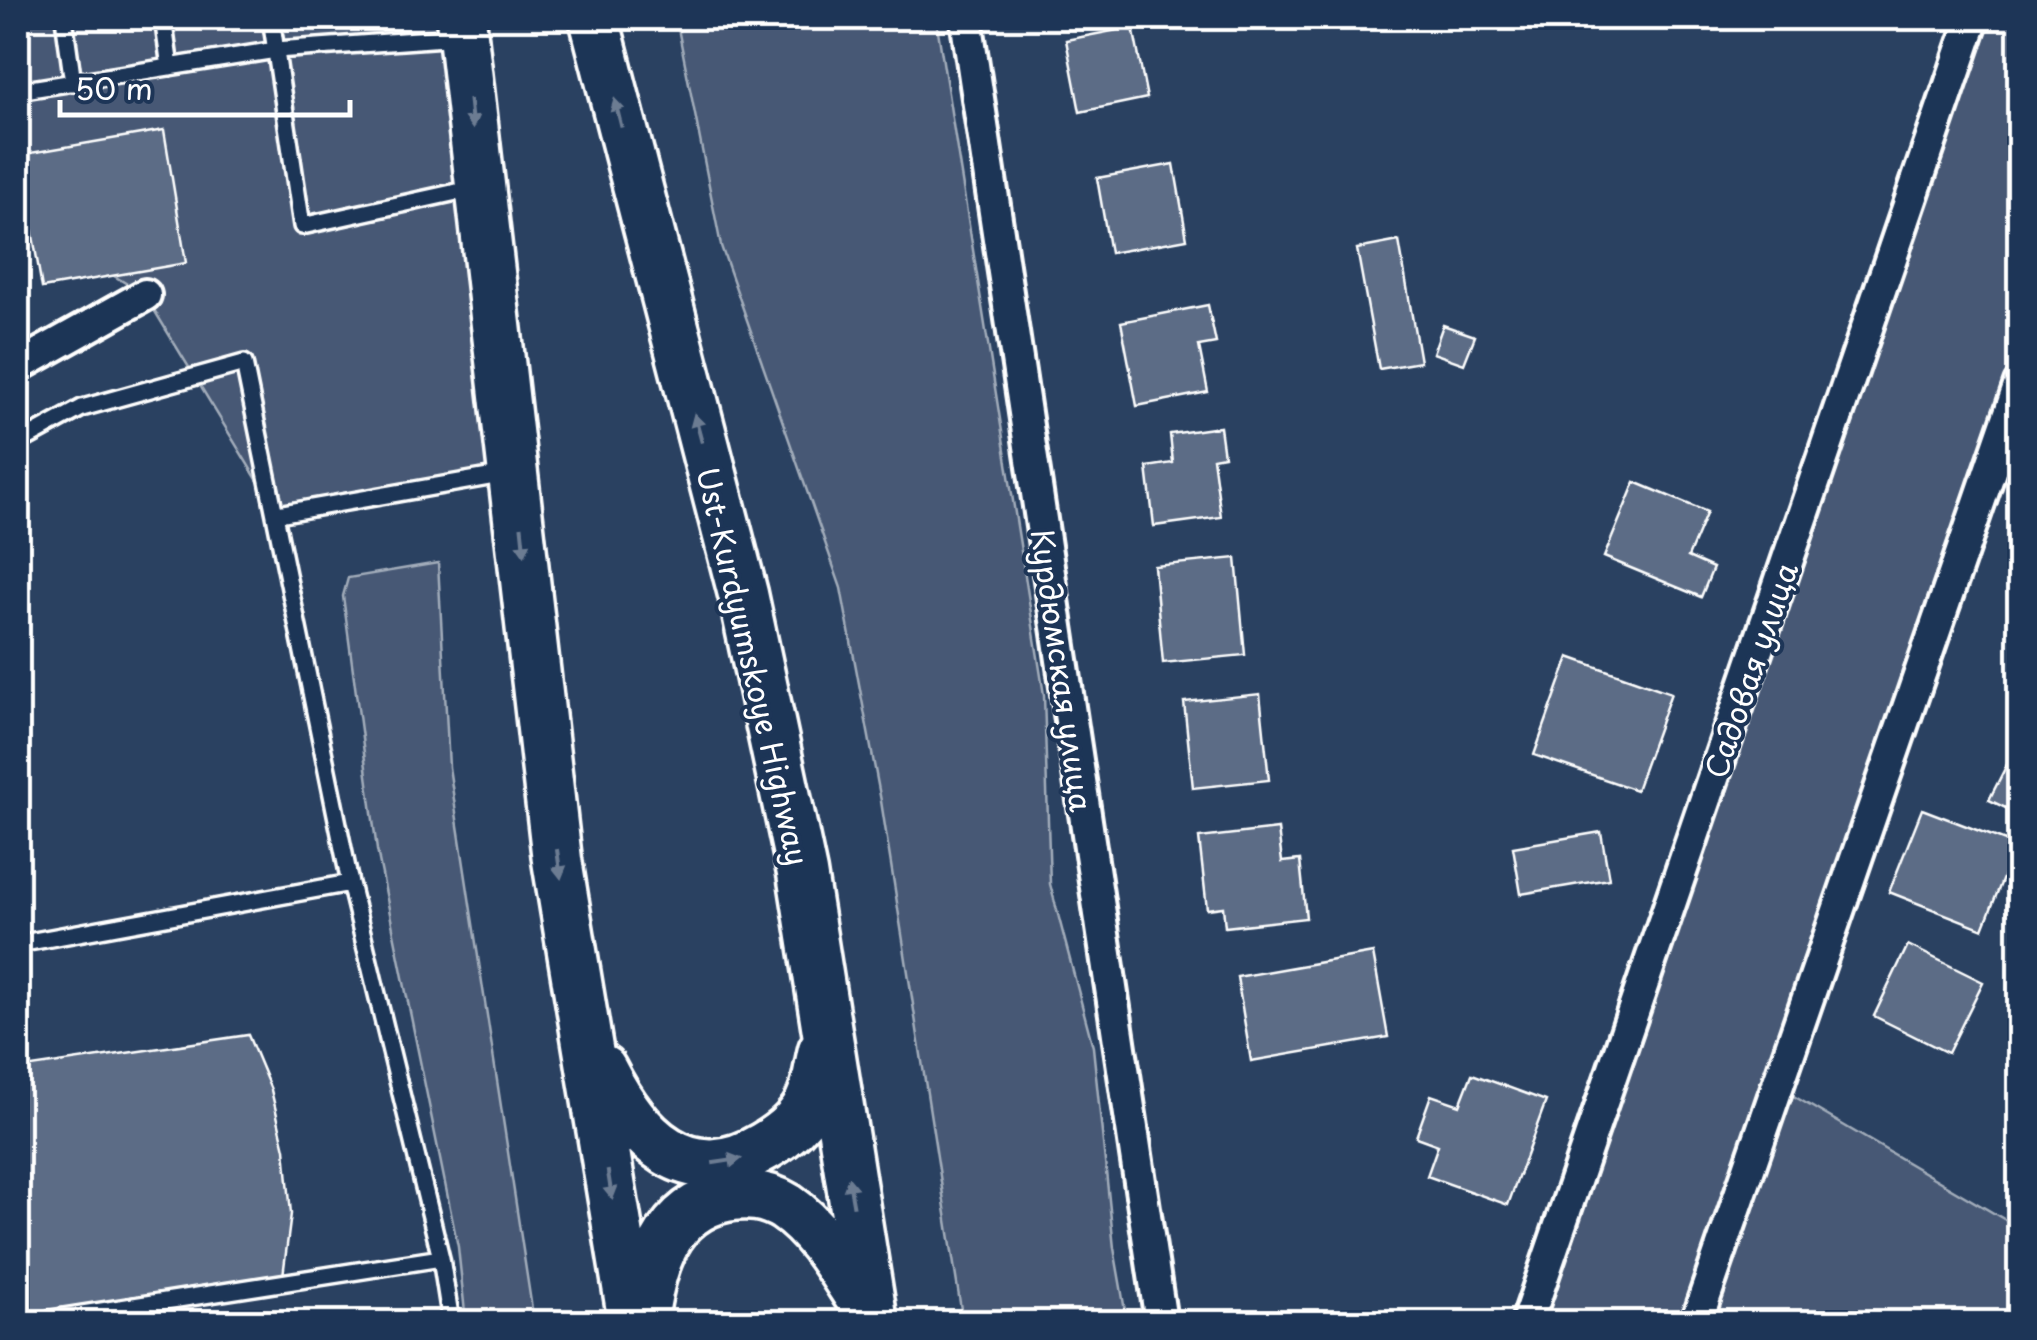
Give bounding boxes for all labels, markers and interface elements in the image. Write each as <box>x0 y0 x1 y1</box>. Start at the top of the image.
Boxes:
scale bar <box>60 55 350 117</box>
text: 50 m <box>75 65 153 110</box>
one-way arrow <box>610 97 625 128</box>
one-way arrow <box>463 99 479 131</box>
one-way arrow <box>690 412 706 443</box>
street label: Ust-Kurdyumskoye Highway <box>686 463 822 869</box>
one-way arrow <box>515 526 531 558</box>
street label: Курдюмская улица <box>1021 526 1105 815</box>
street label: Садовая улица <box>1692 556 1808 784</box>
one-way arrow <box>551 849 567 881</box>
one-way arrow <box>712 1153 743 1168</box>
one-way arrow <box>603 1170 618 1201</box>
one-way arrow <box>843 1176 858 1207</box>

